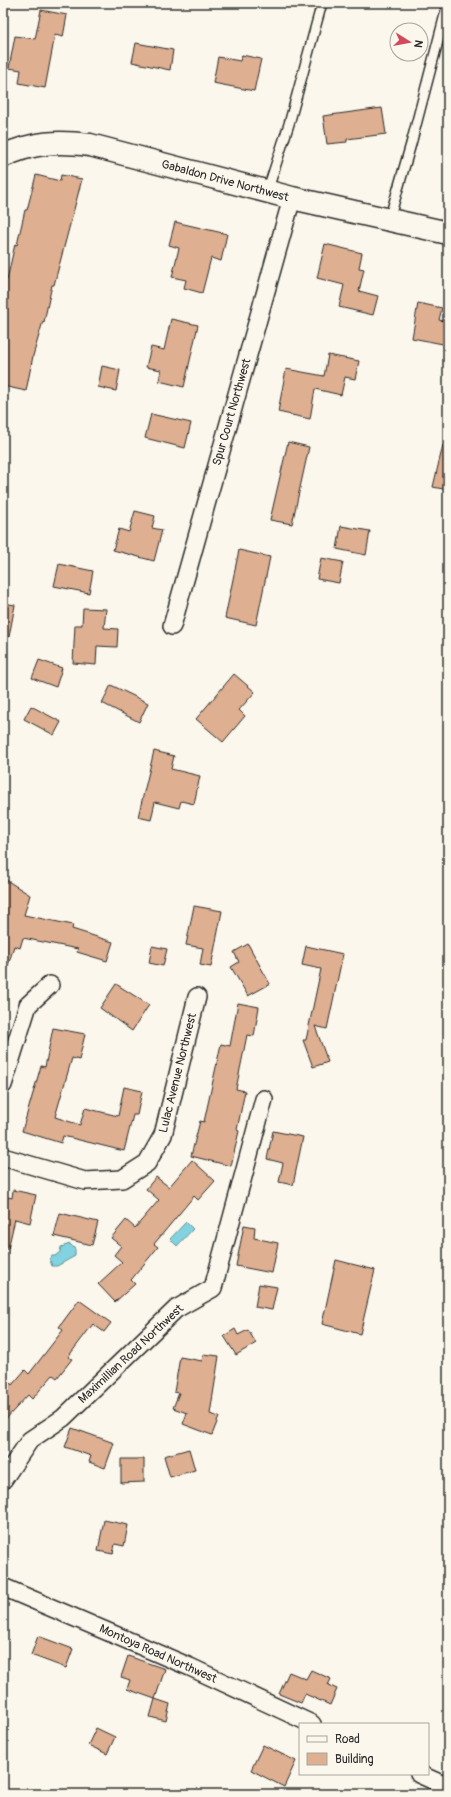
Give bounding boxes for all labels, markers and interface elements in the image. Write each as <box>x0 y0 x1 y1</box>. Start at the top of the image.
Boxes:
north arrow <box>389 22 429 62</box>
text: N <box>411 39 425 49</box>
street label: Gabaldon Drive Northwest <box>160 157 290 205</box>
street label: Spur Court Northwest <box>210 357 255 467</box>
street label: Lulac Avenue Northwest <box>156 1011 200 1134</box>
street label: Maximillian Road Northwest <box>75 1301 187 1407</box>
street label: Montoya Road Northwest <box>97 1621 219 1687</box>
legend <box>299 1723 429 1775</box>
text: Road <box>335 1732 360 1747</box>
text: Building <box>335 1752 374 1767</box>

